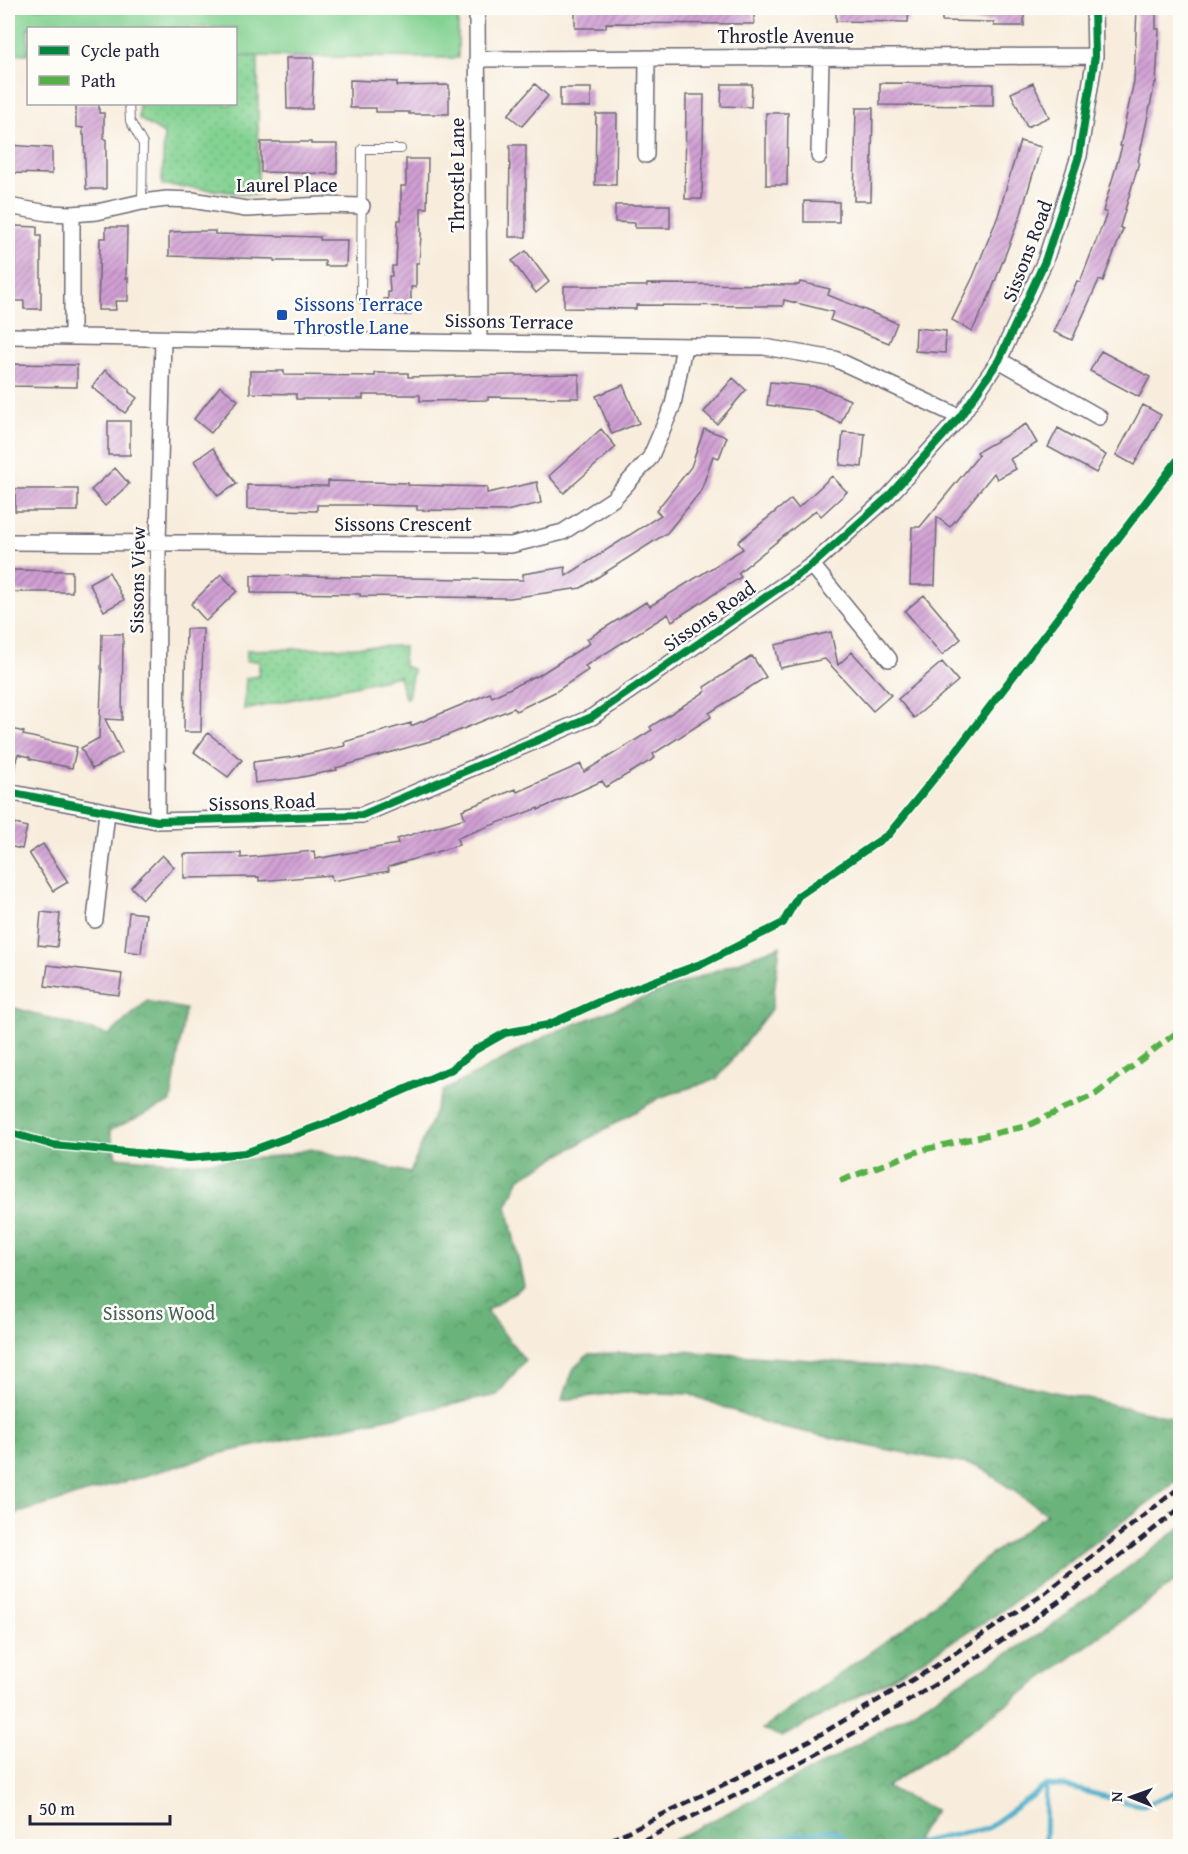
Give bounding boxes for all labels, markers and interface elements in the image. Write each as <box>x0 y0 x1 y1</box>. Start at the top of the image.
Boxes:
street label: Throstle Avenue <box>718 21 854 50</box>
legend <box>27 27 237 105</box>
text: Cycle path <box>81 37 160 64</box>
text: Path <box>81 67 116 94</box>
street label: Throstle Lane <box>442 118 471 232</box>
street label: Laurel Place <box>236 170 338 199</box>
street label: Sissons Road <box>994 195 1059 306</box>
place label: Sissons Terrace Throstle Lane <box>294 289 423 341</box>
street label: Sissons Terrace <box>444 305 574 336</box>
marker: Sissons Terrace Throstle Lane <box>275 308 289 322</box>
street label: Sissons Crescent <box>334 509 472 538</box>
street label: Sissons View <box>121 525 152 634</box>
street label: Sissons Road <box>657 573 761 658</box>
street label: Sissons Road <box>208 785 316 818</box>
park label: Sissons Wood <box>103 1298 215 1327</box>
north arrow <box>1101 1767 1161 1827</box>
scale bar <box>30 1788 170 1826</box>
text: N <box>1104 1791 1128 1802</box>
text: 50 m <box>39 1795 75 1822</box>

